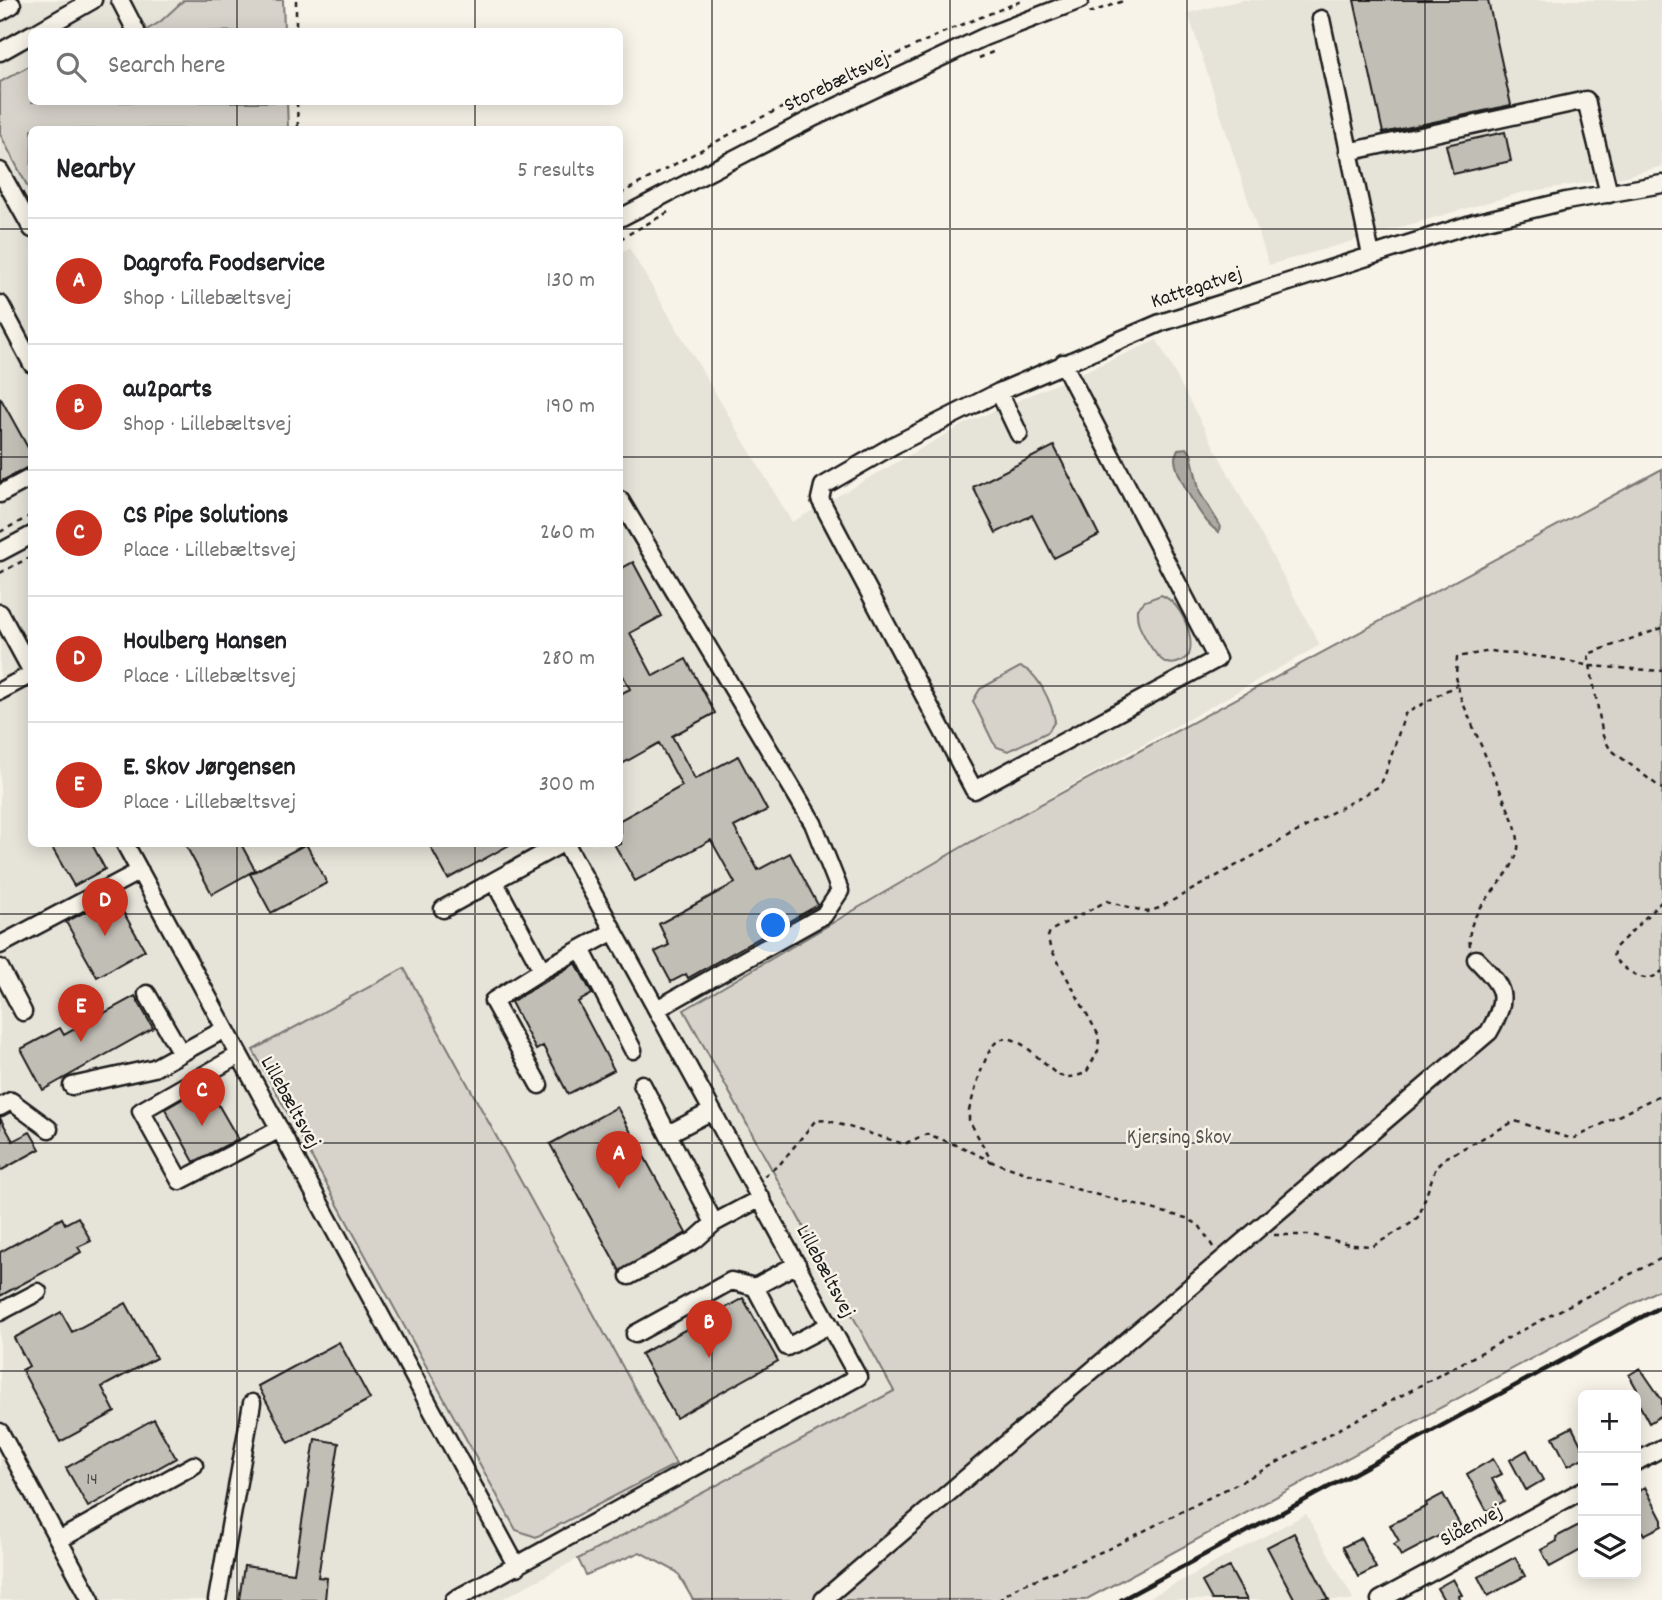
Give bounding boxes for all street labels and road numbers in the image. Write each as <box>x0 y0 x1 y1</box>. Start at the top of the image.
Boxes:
street label: Storebæltsvej <box>779 45 895 121</box>
street label: Kattegatvej <box>1147 260 1247 318</box>
street label: Lillebæltsvej <box>251 1051 327 1155</box>
street label: Lillebæltsvej <box>787 1220 861 1324</box>
street label: Slåenvej <box>1435 1498 1509 1556</box>

